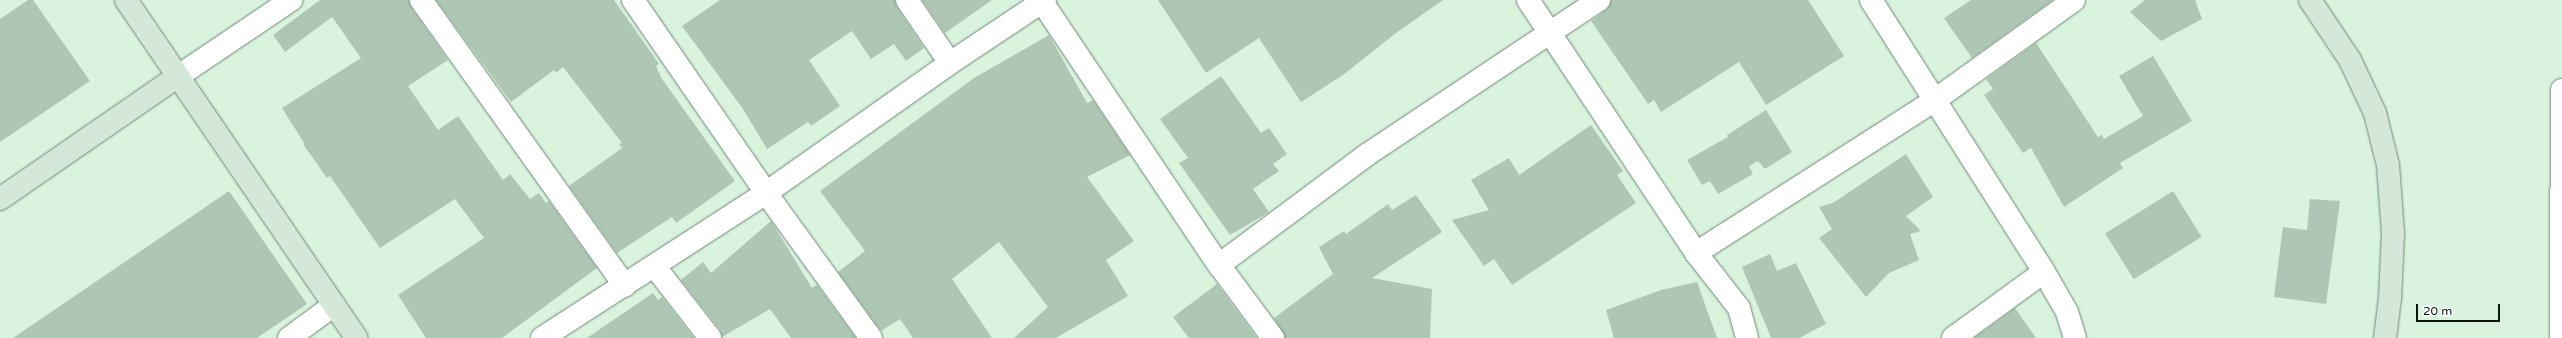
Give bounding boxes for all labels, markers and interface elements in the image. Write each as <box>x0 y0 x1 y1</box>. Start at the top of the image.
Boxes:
scale bar <box>2418 296 2502 322</box>
text: 20 m <box>2423 304 2452 318</box>

